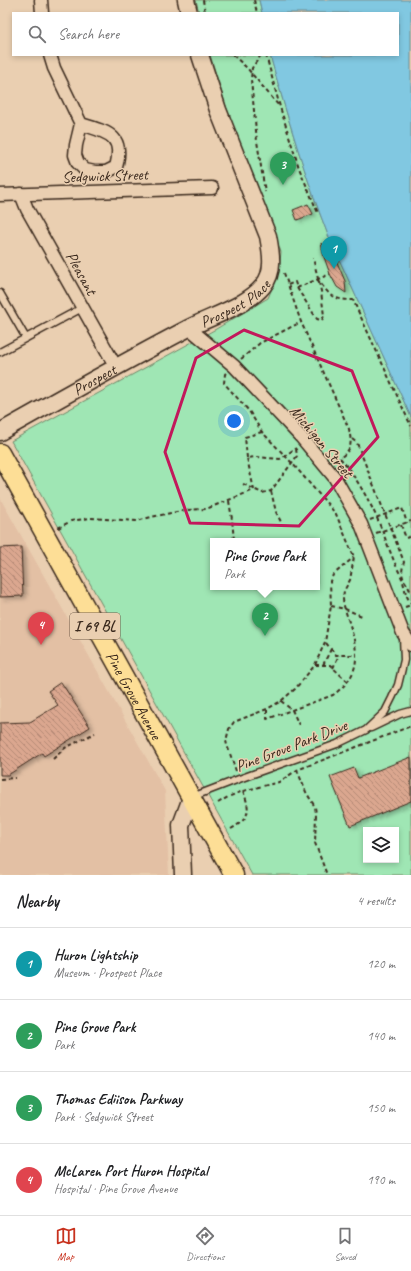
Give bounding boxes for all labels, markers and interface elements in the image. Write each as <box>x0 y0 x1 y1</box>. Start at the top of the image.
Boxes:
search box <box>12 12 399 56</box>
icon: search <box>26 23 48 45</box>
text: Search here <box>58 25 119 44</box>
pin: 3 <box>270 152 296 185</box>
street label: Sedgwick Street <box>62 164 150 187</box>
pin: 1 <box>321 236 347 269</box>
street label: Pleasant <box>61 248 102 300</box>
street label: Prospect Place <box>197 275 276 332</box>
street label: Prospect <box>69 359 121 400</box>
street label: Michigan Street <box>285 401 358 483</box>
your location <box>224 411 244 431</box>
popup <box>210 538 320 590</box>
text: Pine Grove Park <box>224 547 306 566</box>
text: Park <box>224 566 245 582</box>
pin: 2 <box>252 603 278 636</box>
pin: 4 <box>28 612 54 645</box>
road number: I 69 BL <box>70 613 120 639</box>
street label: Pine Grove Avenue <box>101 648 167 745</box>
street label: Pine Grove Park Drive <box>233 715 352 776</box>
map controls <box>363 827 399 863</box>
button: layers <box>363 827 399 863</box>
text: Nearby <box>16 891 59 912</box>
text: 4 results <box>357 893 395 909</box>
text: Huron Lightship <box>54 946 137 965</box>
text: 1 <box>26 956 32 972</box>
text: 120 m <box>367 956 395 972</box>
text: Museum · Prospect Place <box>54 965 162 981</box>
text: Pine Grove Park <box>54 1018 135 1037</box>
text: 2 <box>26 1028 32 1044</box>
text: 140 m <box>367 1028 395 1044</box>
text: Park <box>54 1037 75 1053</box>
text: Thomas Ediison Parkway <box>54 1090 182 1109</box>
text: 3 <box>26 1100 32 1116</box>
text: 150 m <box>367 1100 395 1116</box>
text: Park · Sedgwick Street <box>54 1109 153 1125</box>
text: McLaren Port Huron Hospital <box>54 1162 208 1181</box>
text: 4 <box>26 1172 32 1188</box>
text: 190 m <box>367 1172 395 1188</box>
text: Hospital · Pine Grove Avenue <box>54 1181 177 1197</box>
tab: Map <box>55 1225 77 1263</box>
tab: Directions <box>186 1225 225 1263</box>
tab: Saved <box>334 1225 356 1263</box>

